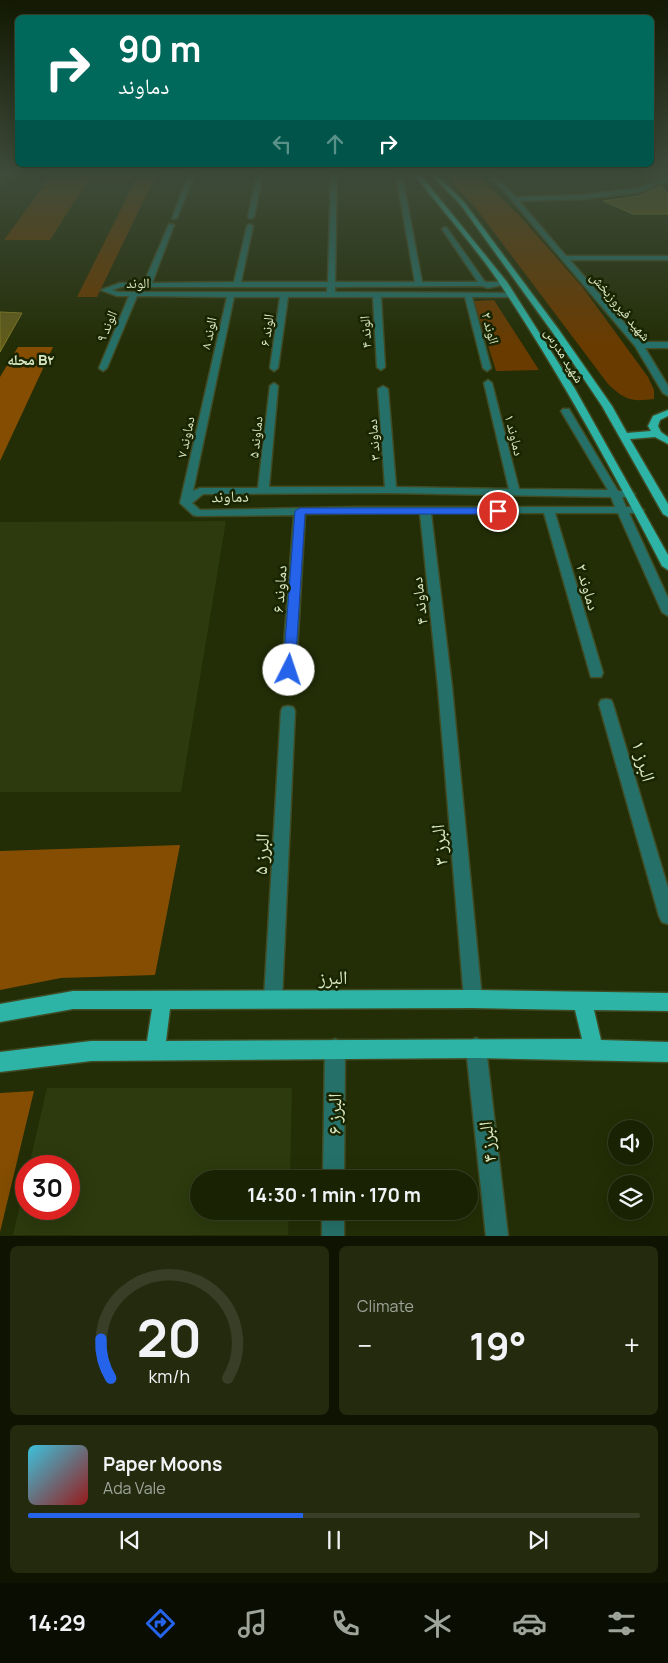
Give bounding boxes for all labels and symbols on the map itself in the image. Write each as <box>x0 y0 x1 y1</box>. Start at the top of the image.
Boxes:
street label: شهید فیروزبخش <box>586 267 656 345</box>
street label: الوند <box>126 273 150 292</box>
street label: الوند ۹ <box>91 307 121 345</box>
street label: الوند ۲ <box>478 310 504 346</box>
street label: الوند ۶ <box>254 313 278 347</box>
street label: الوند ۸ <box>195 315 221 351</box>
street label: الوند ۴ <box>354 315 376 349</box>
street label: شهید مدرس <box>541 324 589 386</box>
district label: محله B۲ <box>7 349 55 370</box>
street label: دماوند ۱ <box>501 412 529 458</box>
street label: دماوند ۷ <box>171 414 199 459</box>
street label: دماوند ۵ <box>243 415 267 459</box>
street label: دماوند ۳ <box>362 418 384 462</box>
street label: دماوند <box>211 485 249 507</box>
pin <box>477 490 519 532</box>
street label: دماوند ۲ <box>571 561 605 613</box>
street label: دماوند ۶ <box>266 564 292 614</box>
street label: دماوند ۴ <box>405 576 433 626</box>
position arrow <box>262 643 314 695</box>
street label: البرز ۱ <box>626 737 662 785</box>
street label: البرز ۳ <box>424 823 454 867</box>
street label: البرز ۵ <box>247 833 275 875</box>
street label: البرز <box>317 964 348 990</box>
street label: البرز ۶ <box>321 1093 347 1135</box>
street label: البرز ۴ <box>472 1120 502 1164</box>
speed limit sign: 30 <box>15 1155 80 1220</box>

